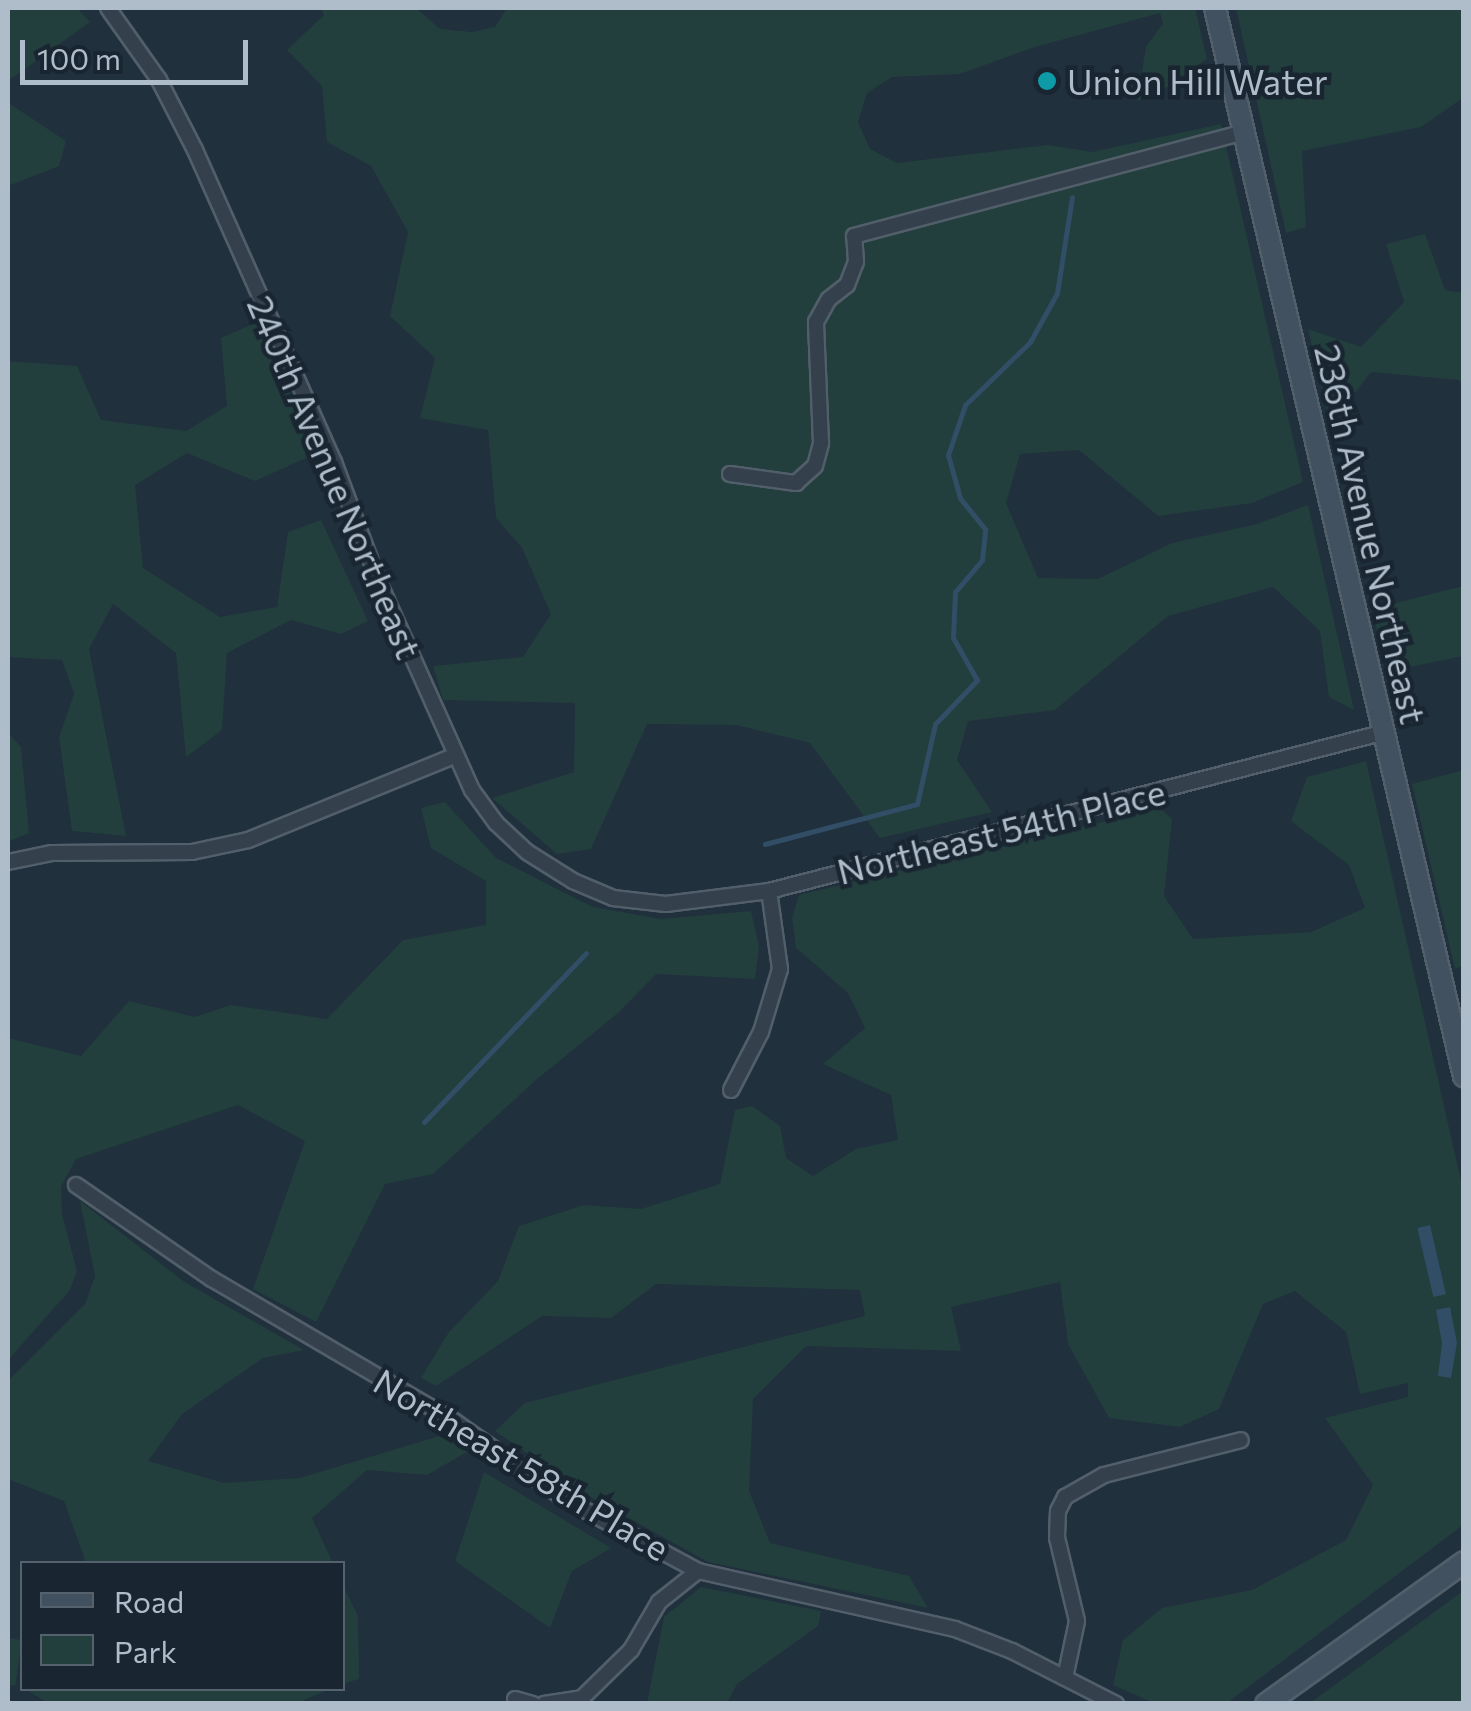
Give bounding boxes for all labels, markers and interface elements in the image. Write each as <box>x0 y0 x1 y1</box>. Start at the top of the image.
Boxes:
scale bar <box>25 20 252 82</box>
text: 100 m <box>37 39 121 76</box>
place label: Union Hill Water <box>1067 60 1328 102</box>
marker: Union Hill Water <box>1036 70 1058 92</box>
street label: 240th Avenue Northeast <box>240 289 430 665</box>
street label: 236th Avenue Northeast <box>1307 340 1435 728</box>
street label: Northeast 54th Place <box>833 770 1169 892</box>
street label: Northeast 58th Place <box>367 1359 677 1569</box>
legend <box>20 1561 345 1691</box>
text: Road <box>114 1582 184 1619</box>
text: Park <box>114 1632 177 1669</box>

